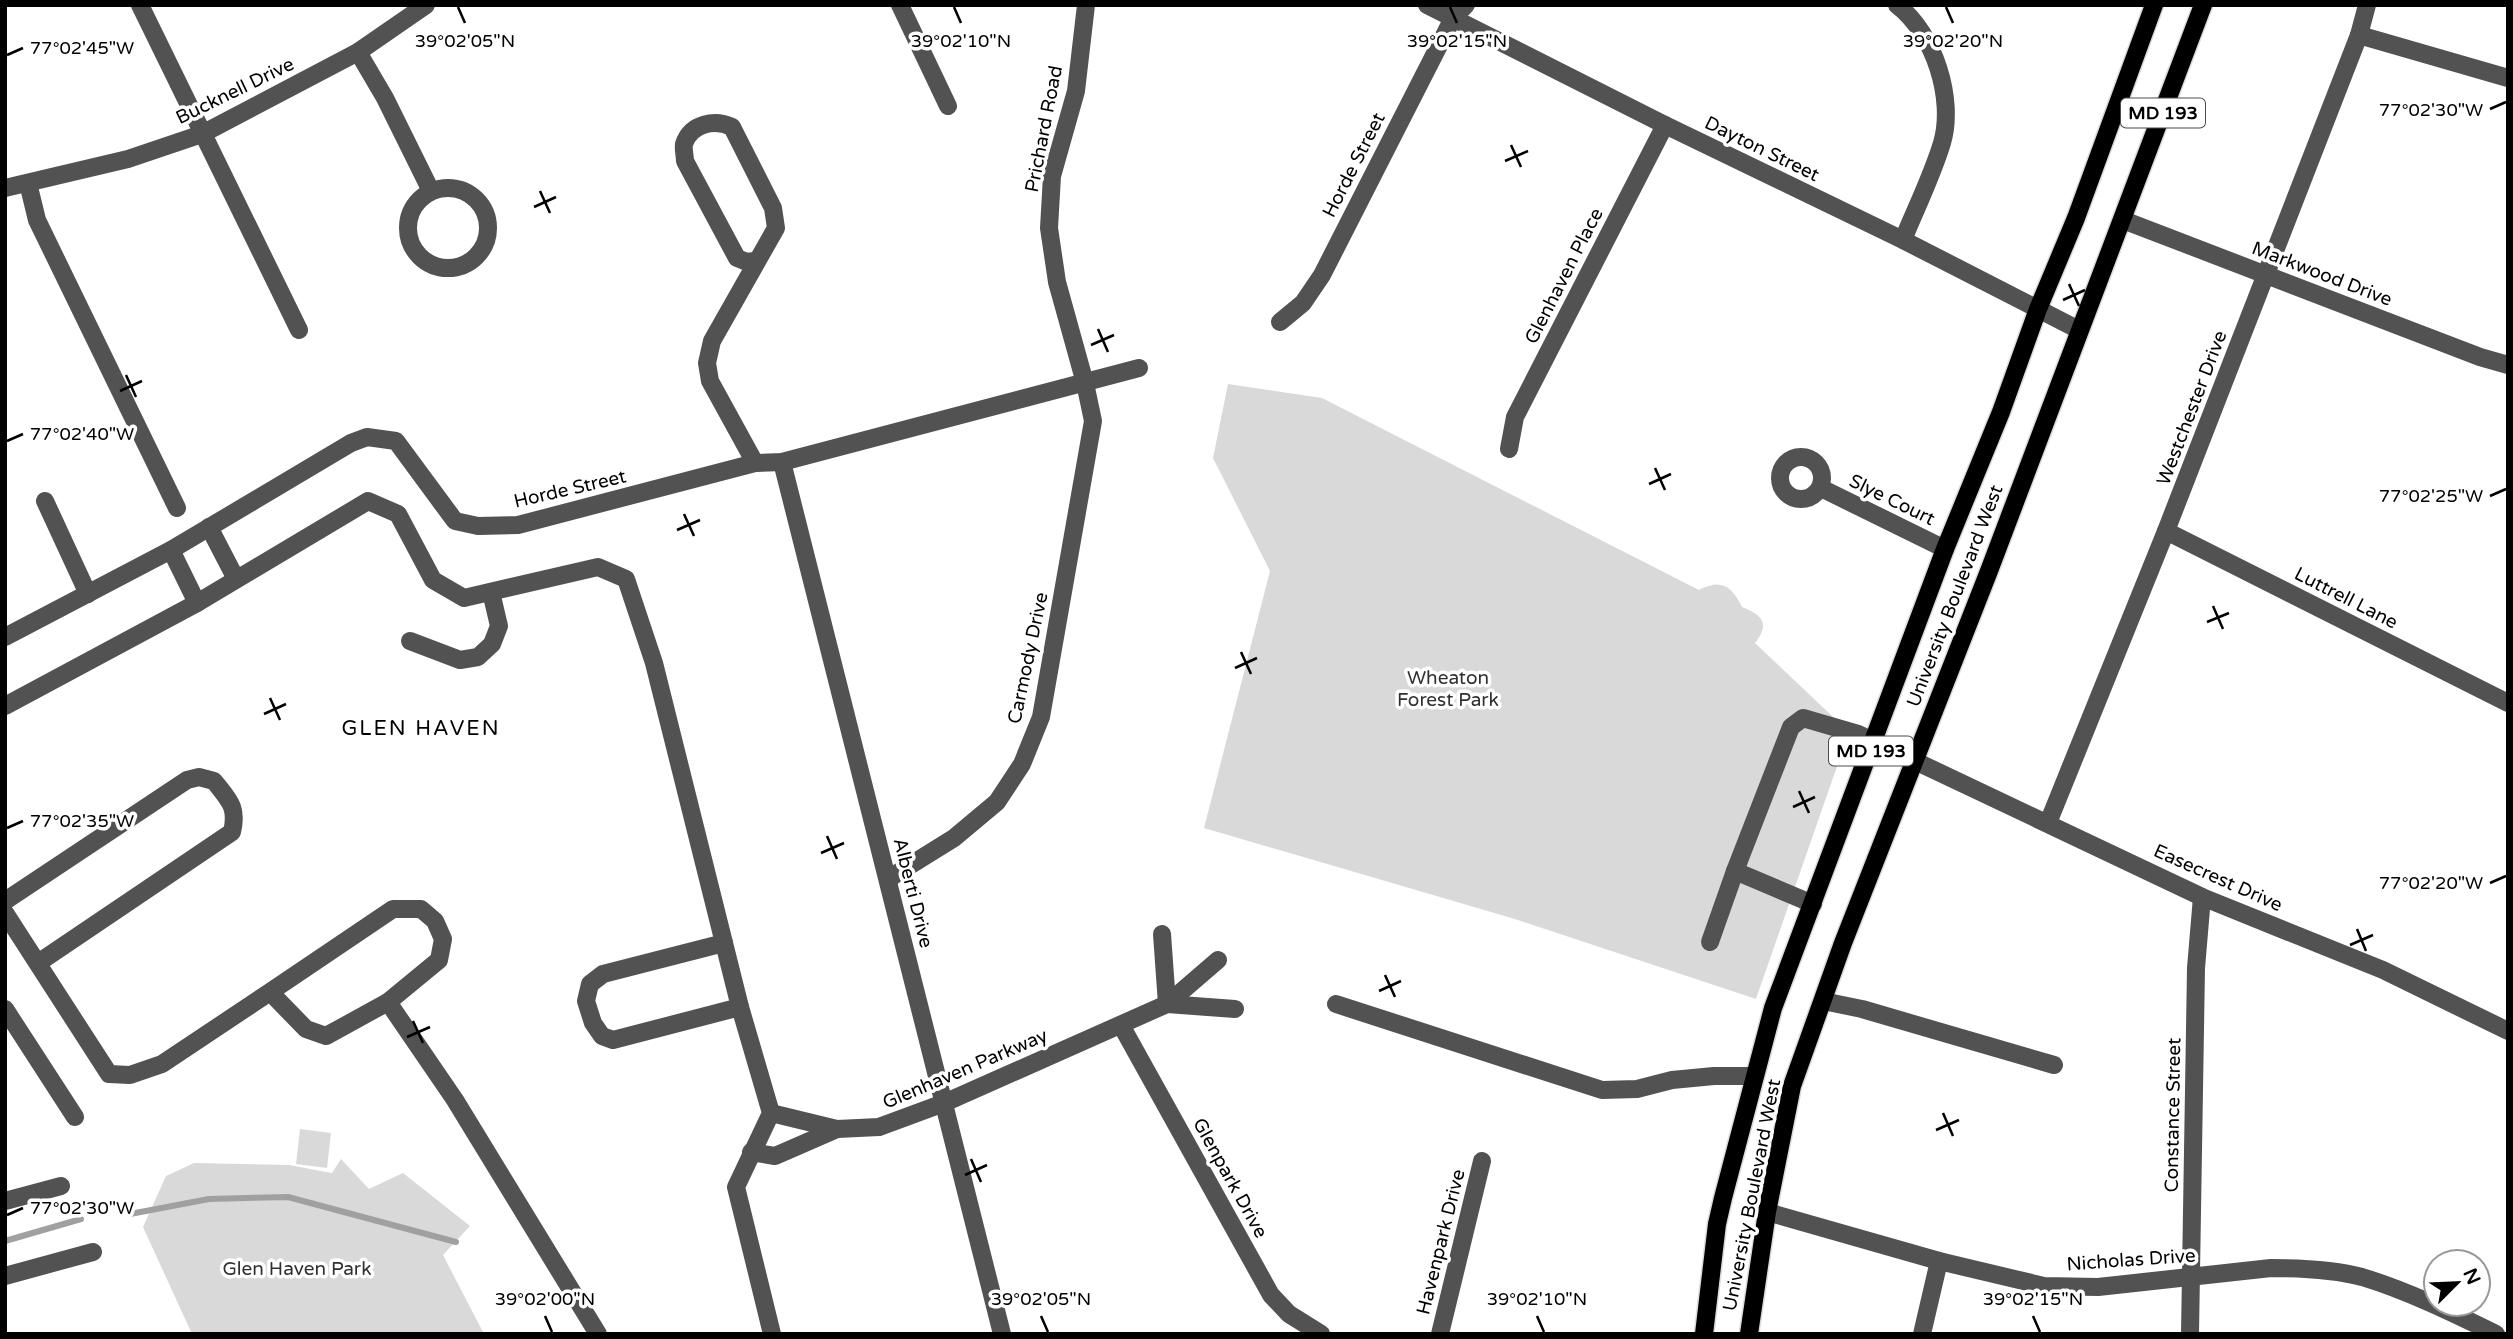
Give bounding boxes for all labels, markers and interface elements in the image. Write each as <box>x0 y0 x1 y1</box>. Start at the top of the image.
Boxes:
text: 39°02'05"N <box>415 30 515 52</box>
text: 39°02'10"N <box>911 30 1011 52</box>
text: 39°02'15"N <box>1407 30 1507 52</box>
text: 39°02'20"N <box>1903 30 2003 52</box>
text: 77°02'45"W <box>30 37 134 59</box>
street label: Bucknell Drive <box>172 53 298 129</box>
street label: Prichard Road <box>1021 64 1067 194</box>
road number: MD 193 <box>2121 98 2205 128</box>
text: 77°02'30"W <box>2379 99 2483 121</box>
street label: Horde Street <box>1318 109 1390 221</box>
street label: Dayton Street <box>1701 112 1823 186</box>
street label: Glenhaven Place <box>1520 204 1608 348</box>
street label: Markwood Drive <box>2249 237 2395 311</box>
street label: Westchester Drive <box>2152 328 2232 488</box>
text: 77°02'40"W <box>30 423 134 445</box>
street label: Horde Street <box>512 465 628 513</box>
street label: Slye Court <box>1846 470 1938 530</box>
street label: University Boulevard West <box>1902 482 2008 710</box>
text: 77°02'25"W <box>2379 485 2483 507</box>
street label: Luttrell Lane <box>2291 563 2401 633</box>
street label: Carmody Drive <box>1003 590 1053 726</box>
park label: Wheaton Forest Park <box>1397 667 1499 711</box>
district label: GLEN HAVEN <box>341 716 501 741</box>
road number: MD 193 <box>1829 736 1913 766</box>
text: 77°02'35"W <box>30 810 134 832</box>
street label: Alberti Drive <box>889 836 937 950</box>
street label: Easecrest Drive <box>2150 840 2286 916</box>
text: 77°02'20"W <box>2379 872 2483 894</box>
street label: Glenhaven Parkway <box>879 1024 1051 1114</box>
street label: Constance Street <box>2161 1038 2185 1192</box>
street label: University Boulevard West <box>1719 1077 1785 1313</box>
street label: Glenpark Drive <box>1188 1114 1272 1242</box>
street label: Havenpark Drive <box>1412 1167 1470 1317</box>
text: 77°02'30"W <box>30 1197 134 1219</box>
street label: Nicholas Drive <box>2066 1245 2196 1275</box>
north arrow <box>2422 1248 2492 1318</box>
park label: Glen Haven Park <box>222 1258 372 1280</box>
text: N <box>2458 1265 2485 1288</box>
text: 39°02'00"N <box>495 1288 595 1310</box>
text: 39°02'05"N <box>991 1288 1091 1310</box>
text: 39°02'10"N <box>1487 1288 1587 1310</box>
text: 39°02'15"N <box>1983 1288 2083 1310</box>

